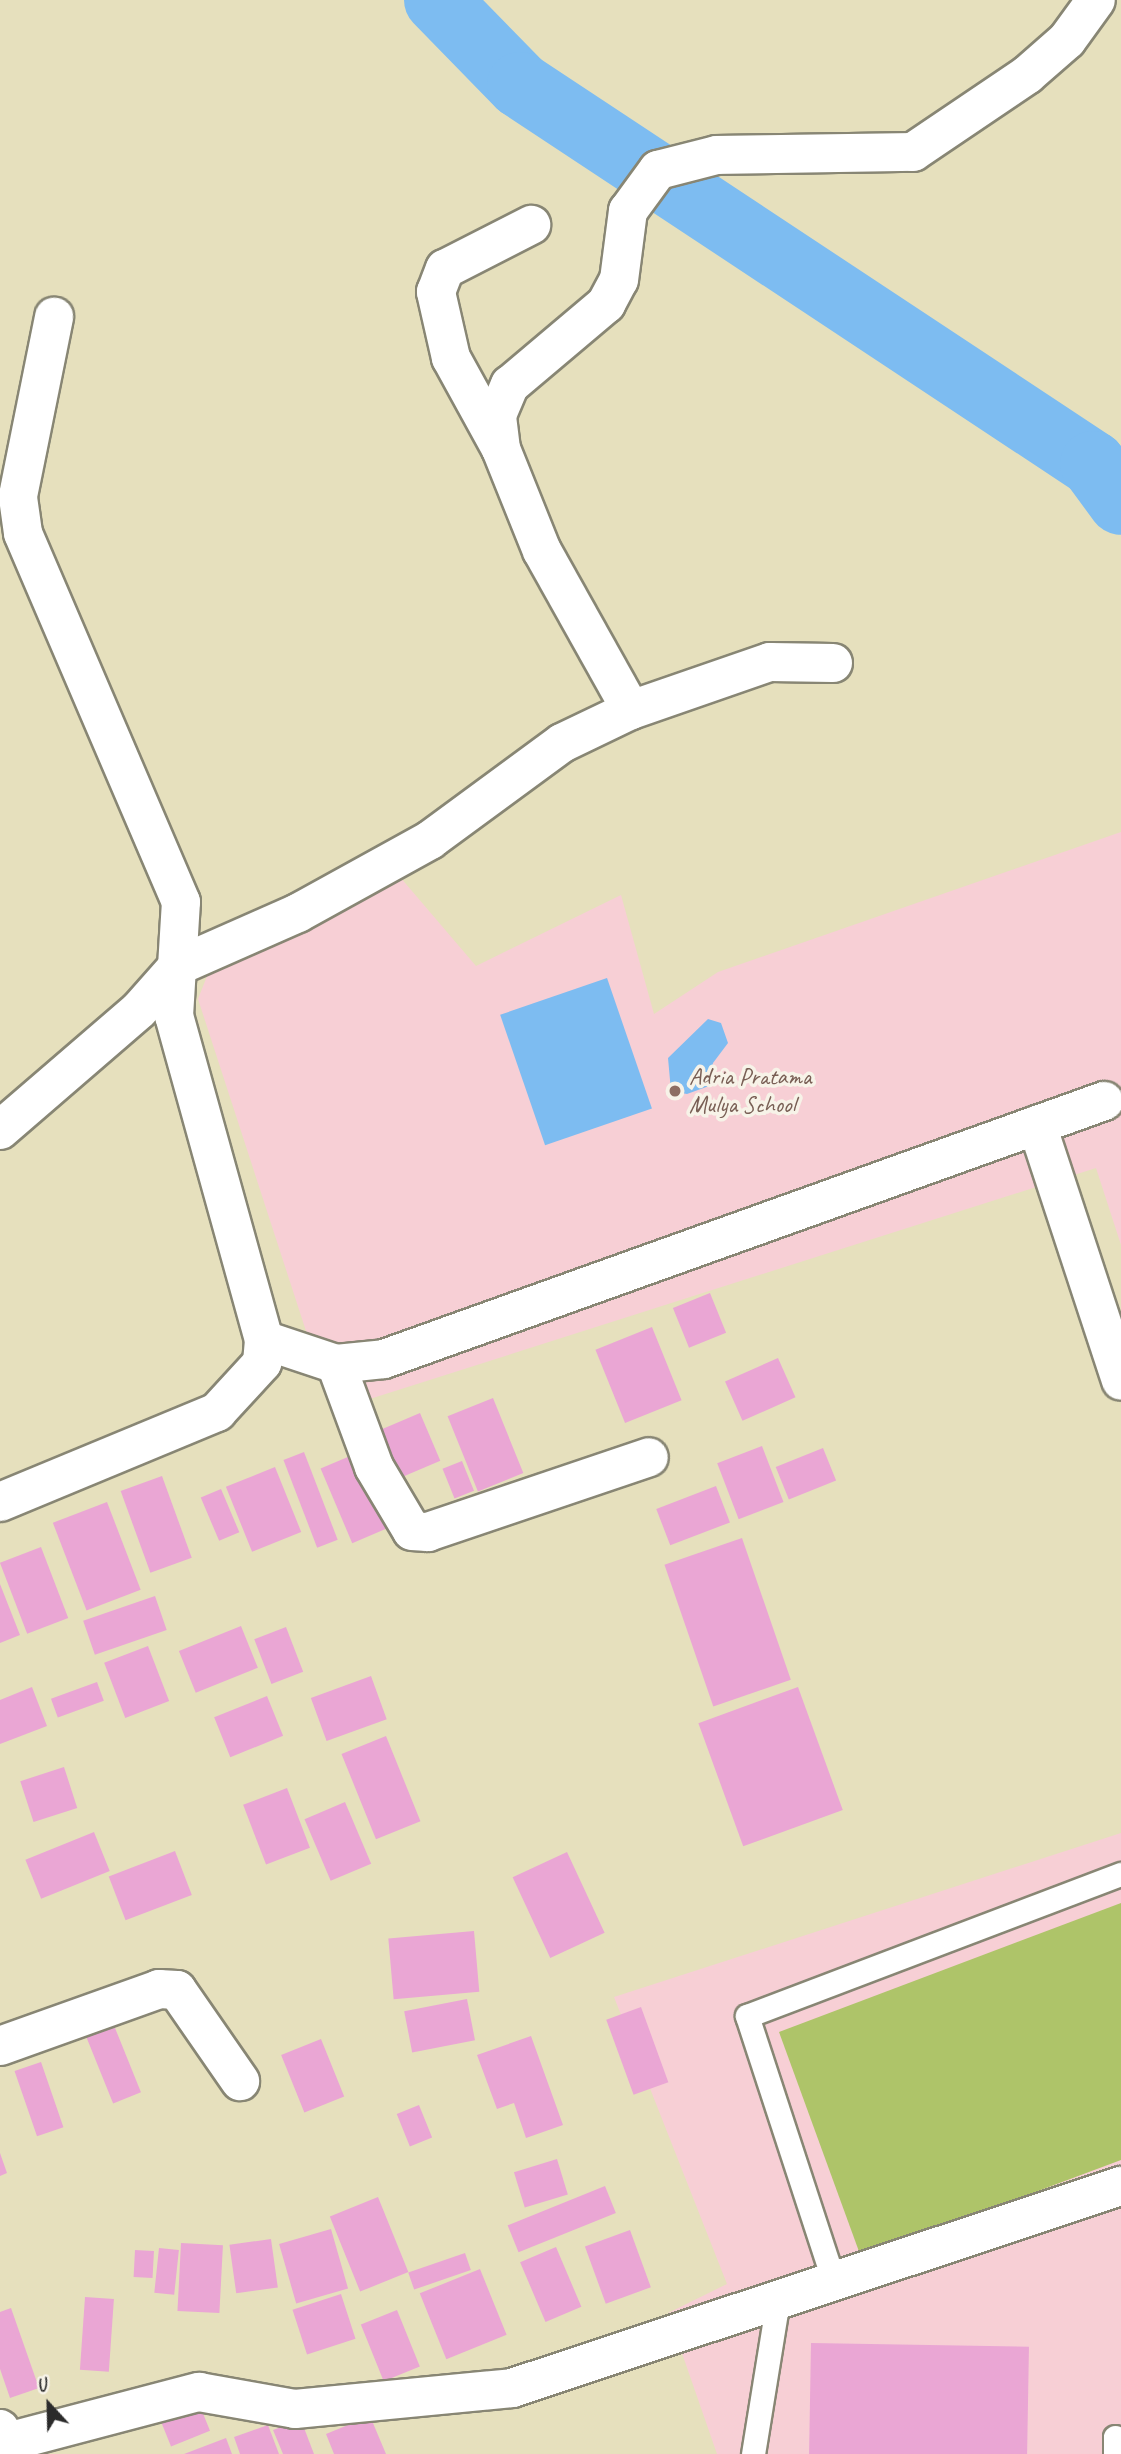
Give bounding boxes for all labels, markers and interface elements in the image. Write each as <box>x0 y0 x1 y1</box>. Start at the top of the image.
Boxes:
place label: Adria Pratama Mulya School <box>689 1063 810 1119</box>
marker: Adria Pratama Mulya School <box>667 1083 683 1099</box>
north arrow <box>14 2370 84 2440</box>
text: U <box>32 2373 50 2398</box>

